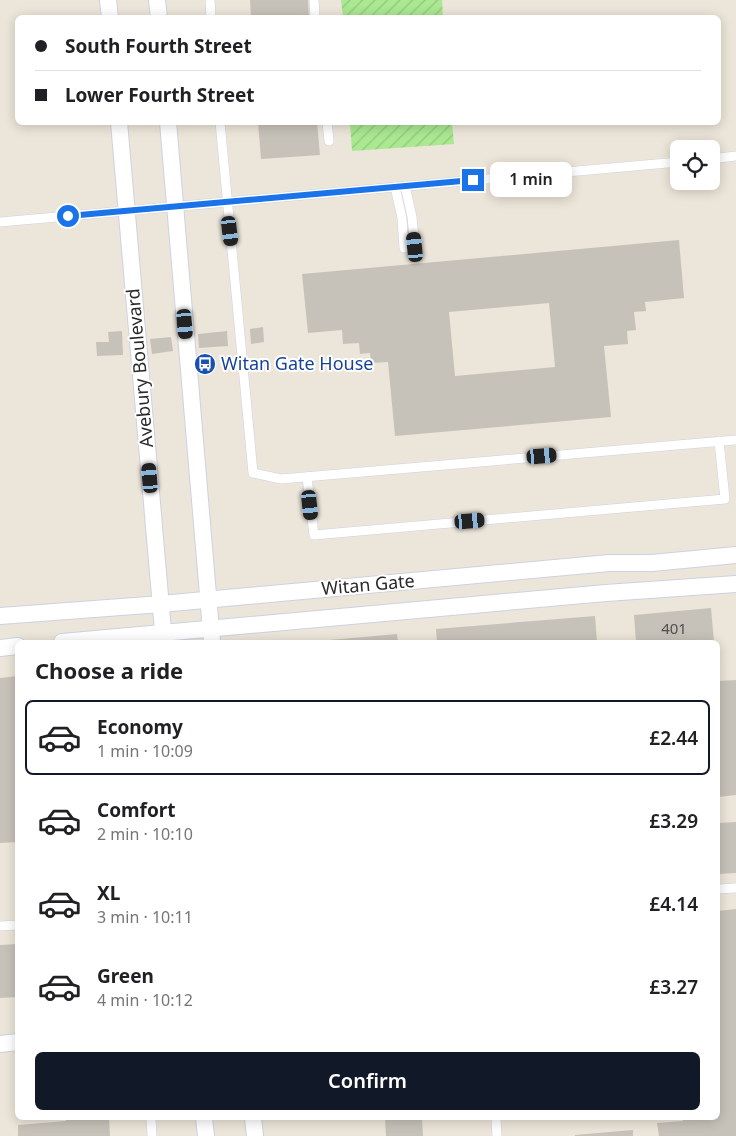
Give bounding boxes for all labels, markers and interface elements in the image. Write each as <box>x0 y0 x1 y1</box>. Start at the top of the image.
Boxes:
text: South Fourth Street <box>65 33 252 59</box>
text: Lower Fourth Street <box>65 82 255 108</box>
map controls <box>670 140 720 190</box>
button: locate <box>670 140 720 190</box>
callout: 1 min <box>490 162 573 198</box>
text: 1 min <box>509 168 553 190</box>
route end <box>462 169 484 191</box>
route start <box>57 205 79 227</box>
car <box>220 215 239 247</box>
car <box>405 231 424 263</box>
street label: Avebury Boulevard <box>120 287 158 449</box>
car <box>176 308 193 340</box>
place label: Witan Gate House <box>221 351 373 375</box>
bus stop icon: Witan Gate House <box>193 352 217 376</box>
car <box>526 447 557 465</box>
car <box>141 462 158 494</box>
car <box>300 489 319 521</box>
car <box>454 512 485 530</box>
street label: Witan Gate <box>320 568 416 600</box>
house number: 401 <box>661 618 687 638</box>
text: Choose a ride <box>35 655 183 685</box>
text: Economy <box>97 714 183 740</box>
icon: car <box>37 715 82 760</box>
text: £2.44 <box>649 725 698 751</box>
text: 1 min · 10:09 <box>97 740 193 762</box>
text: Comfort <box>97 797 176 823</box>
icon: car <box>37 798 82 843</box>
text: £3.29 <box>649 808 698 834</box>
text: 2 min · 10:10 <box>97 823 193 845</box>
text: XL <box>97 880 120 906</box>
icon: car <box>37 881 82 926</box>
text: £4.14 <box>649 891 698 917</box>
text: 3 min · 10:11 <box>97 906 193 928</box>
text: Green <box>97 963 154 989</box>
icon: car <box>37 964 82 1009</box>
text: £3.27 <box>649 974 698 1000</box>
text: 4 min · 10:12 <box>97 989 193 1011</box>
button: Confirm <box>35 1052 700 1110</box>

